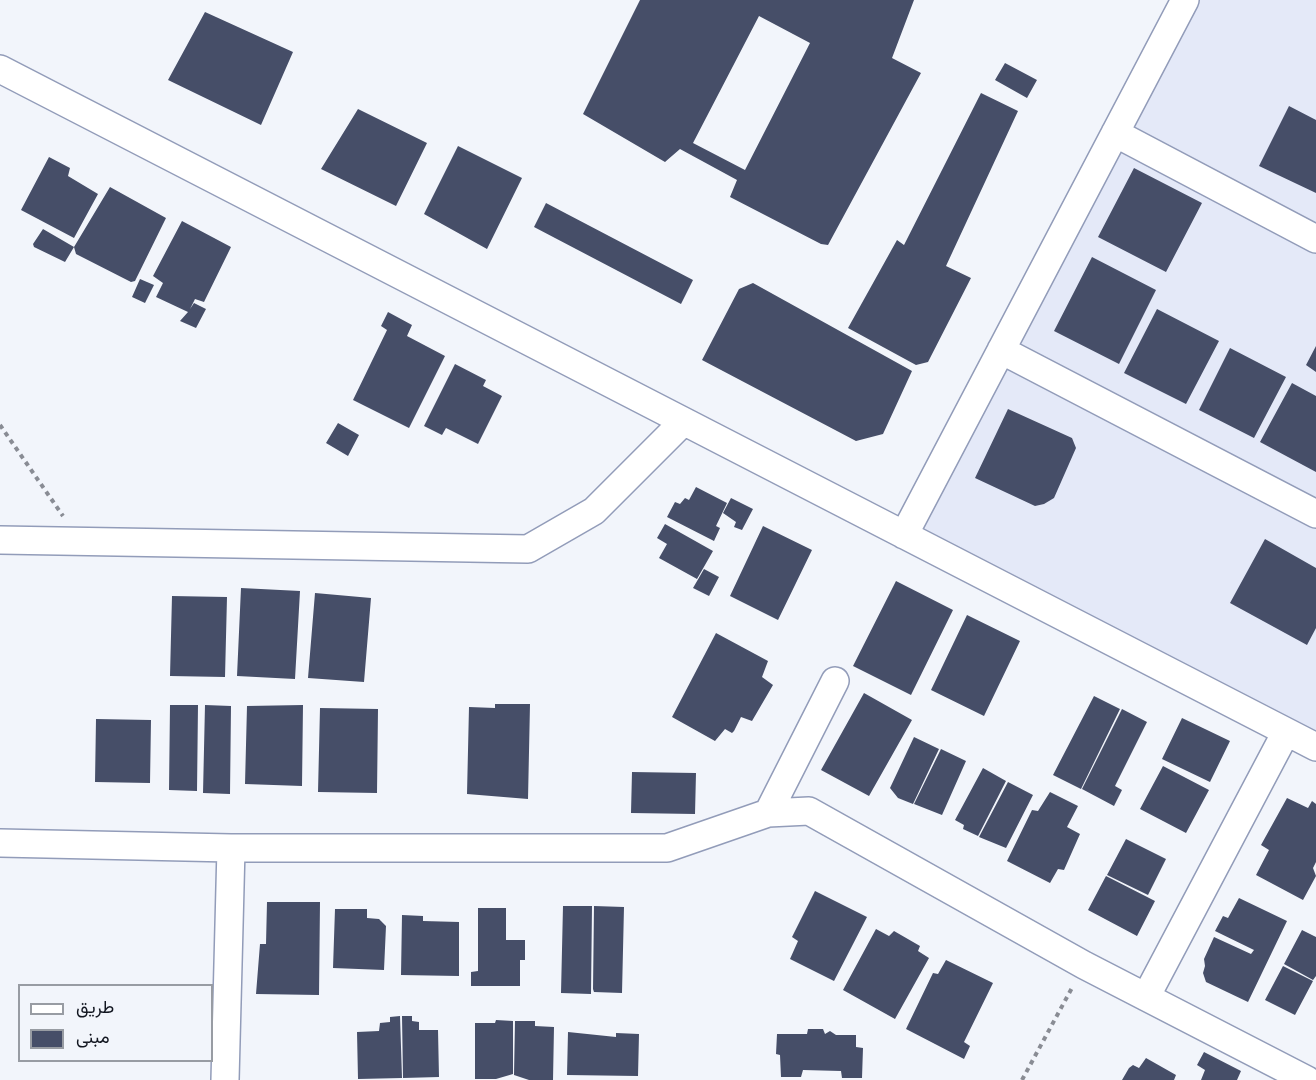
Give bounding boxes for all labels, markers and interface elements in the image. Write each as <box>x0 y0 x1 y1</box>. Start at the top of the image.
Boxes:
legend <box>18 984 213 1062</box>
text: طريق <box>76 997 114 1018</box>
text: مبنى <box>76 1027 110 1048</box>

